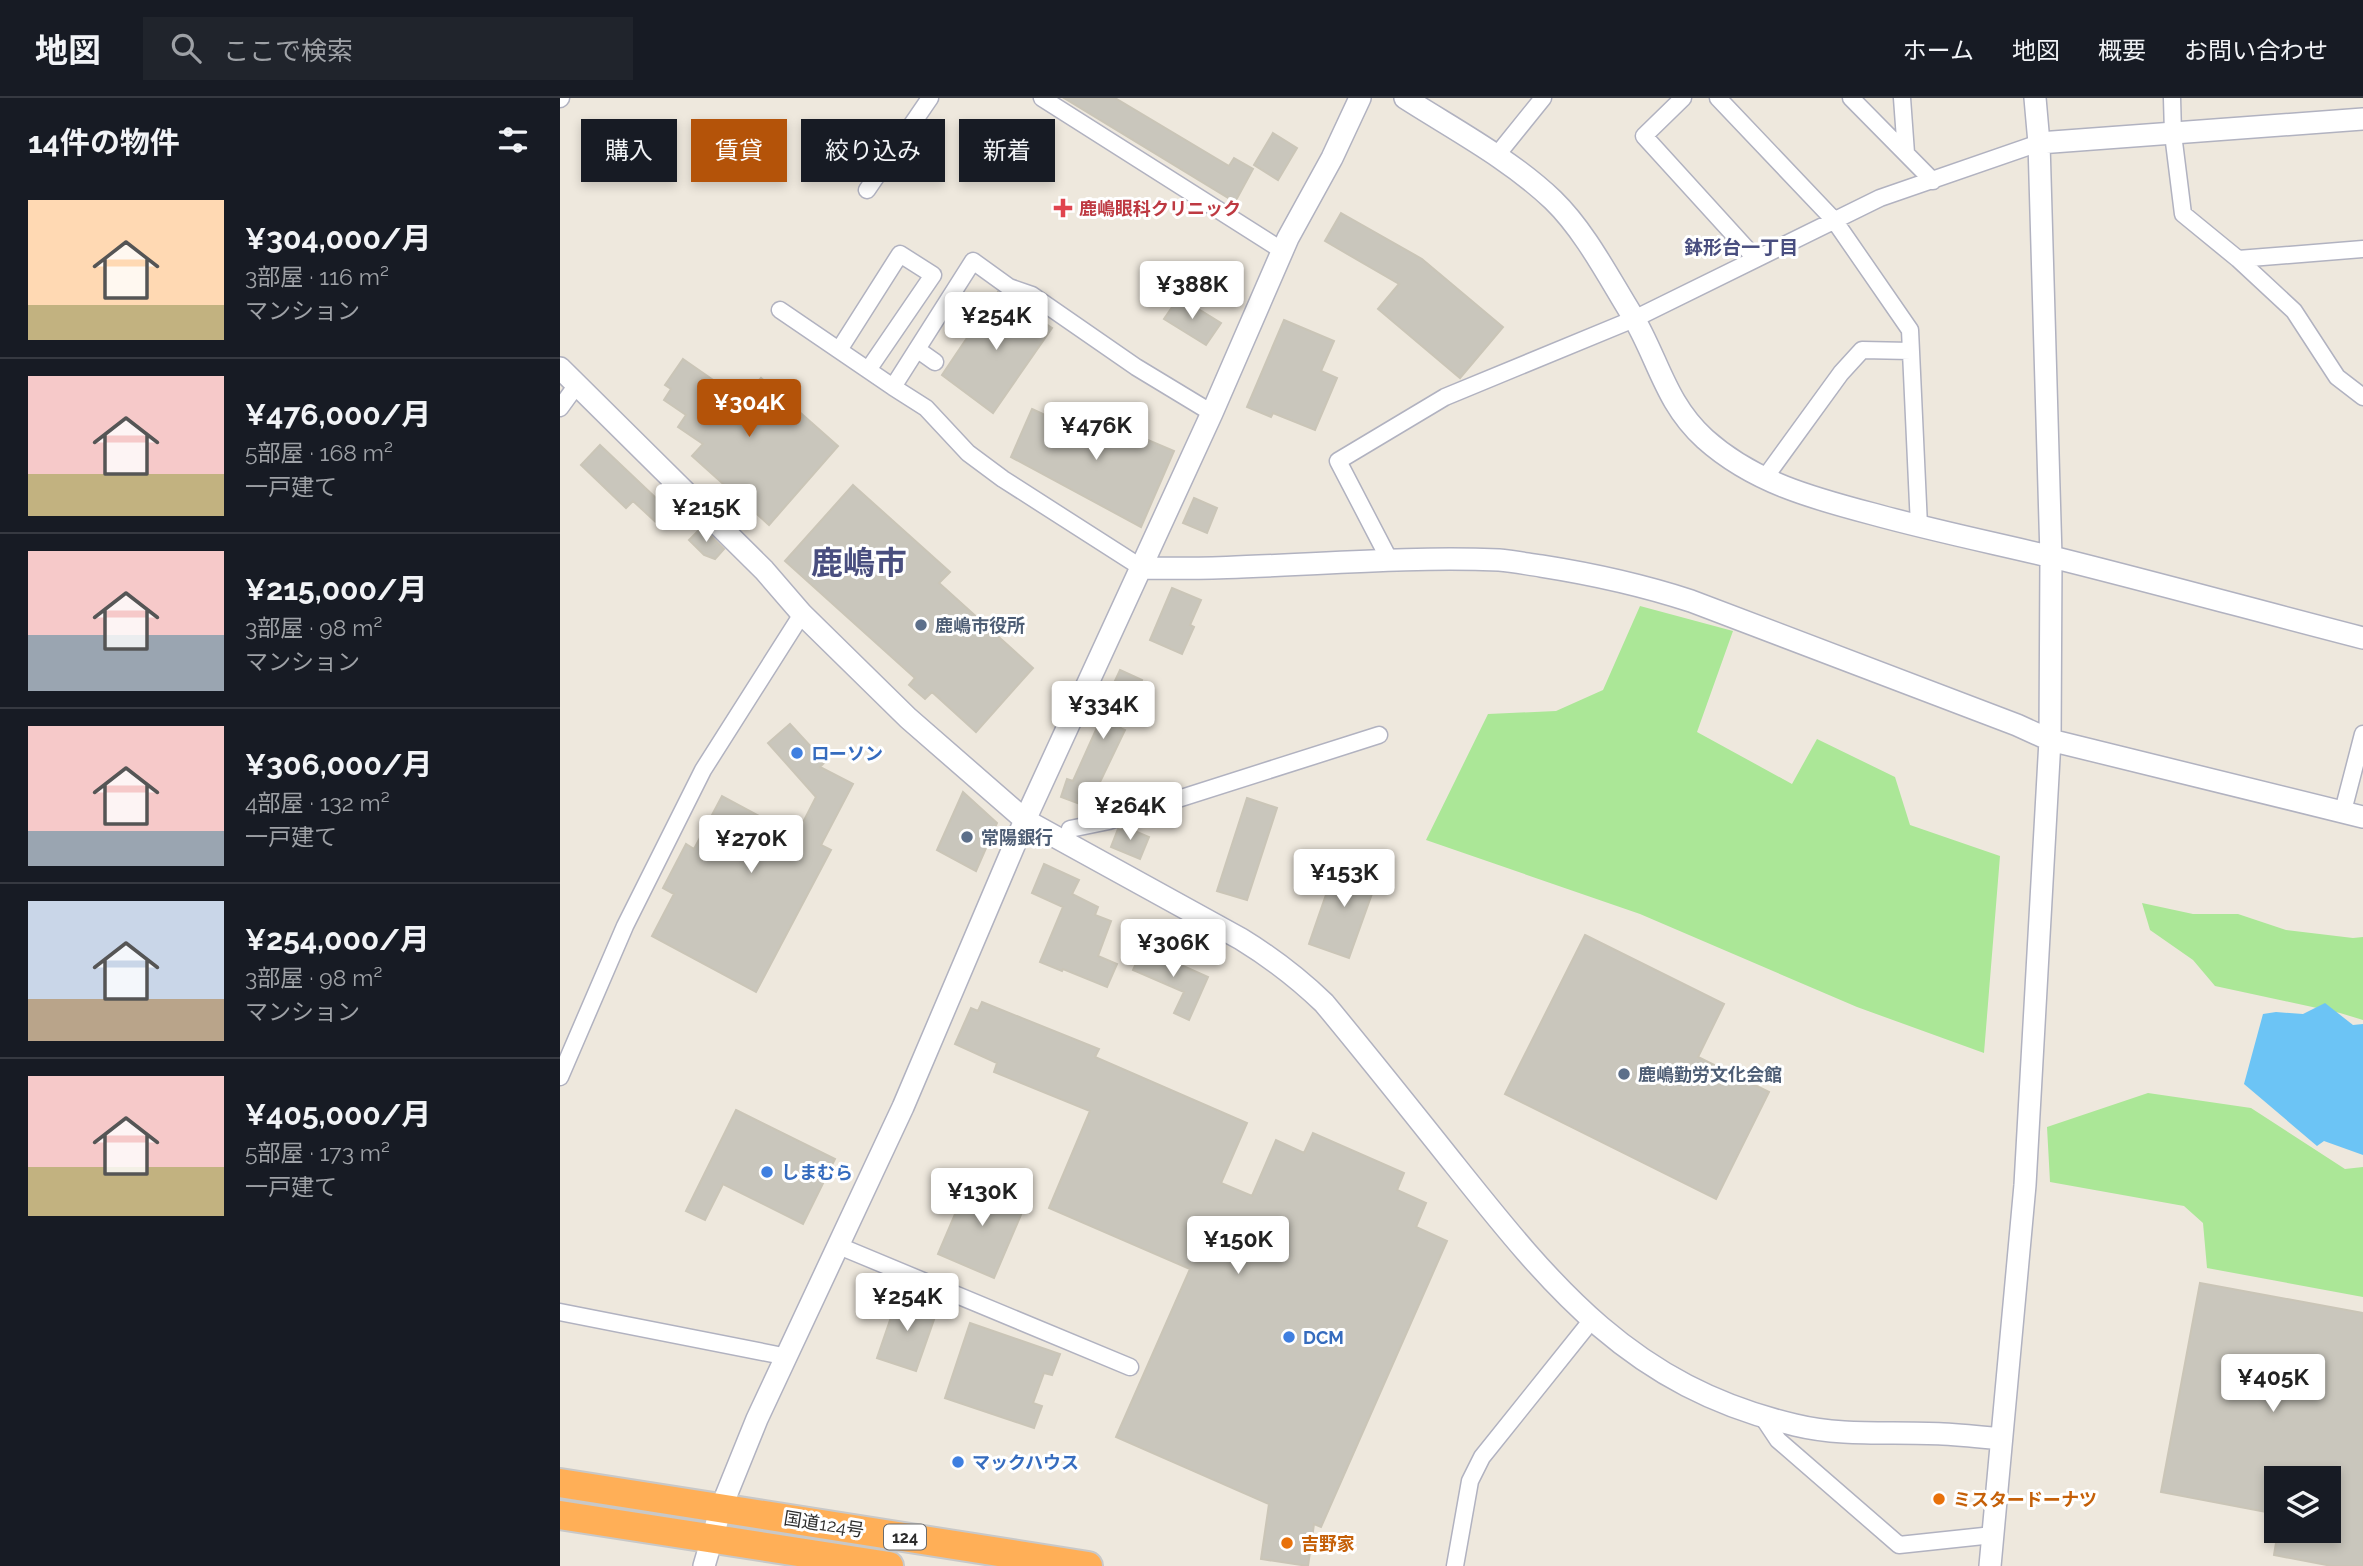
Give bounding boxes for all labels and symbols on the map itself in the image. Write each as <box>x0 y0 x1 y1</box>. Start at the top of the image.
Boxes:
marker: 鹿嶋眼科クリニック <box>1053 198 1073 218</box>
place label: 鹿嶋眼科クリニック <box>1079 198 1241 219</box>
district label: 鉢形台一丁目 <box>1684 236 1798 258</box>
pin: ¥388K <box>1143 262 1241 321</box>
pin: ¥254K <box>947 292 1045 352</box>
pin: ¥304K <box>700 380 798 439</box>
pin: ¥476K <box>1047 402 1145 462</box>
pin: ¥215K <box>657 484 755 544</box>
district label: 鹿嶋市 <box>811 544 907 581</box>
place label: 鹿嶋市役所 <box>935 615 1025 636</box>
marker: 鹿嶋市役所 <box>913 617 929 633</box>
pin: ¥334K <box>1054 682 1152 741</box>
place label: ローソン <box>811 743 883 764</box>
marker: ローソン <box>789 745 805 761</box>
pin: ¥264K <box>1081 782 1179 842</box>
pin: ¥270K <box>702 816 800 875</box>
place label: 常陽銀行 <box>981 827 1053 848</box>
marker: 常陽銀行 <box>959 829 975 845</box>
pin: ¥153K <box>1295 850 1393 909</box>
pin: ¥306K <box>1124 920 1222 979</box>
place label: 鹿嶋勤労文化会館 <box>1638 1064 1782 1085</box>
marker: 鹿嶋勤労文化会館 <box>1616 1066 1632 1082</box>
place label: しまむら <box>781 1162 853 1183</box>
marker: しまむら <box>759 1164 775 1180</box>
pin: ¥130K <box>933 1168 1031 1228</box>
pin: ¥150K <box>1189 1216 1287 1276</box>
pin: ¥254K <box>858 1274 956 1333</box>
place label: DCM <box>1303 1327 1344 1348</box>
marker: DCM <box>1281 1329 1297 1345</box>
pin: ¥405K <box>2224 1354 2322 1414</box>
place label: マックハウス <box>972 1452 1079 1473</box>
marker: マックハウス <box>950 1454 966 1470</box>
place label: ミスタードーナツ <box>1953 1489 2097 1510</box>
marker: ミスタードーナツ <box>1931 1491 1947 1507</box>
street label: 国道124号 <box>782 1507 866 1541</box>
road number: 124 <box>884 1525 926 1550</box>
place label: 吉野家 <box>1301 1533 1355 1554</box>
marker: 吉野家 <box>1279 1535 1295 1551</box>

